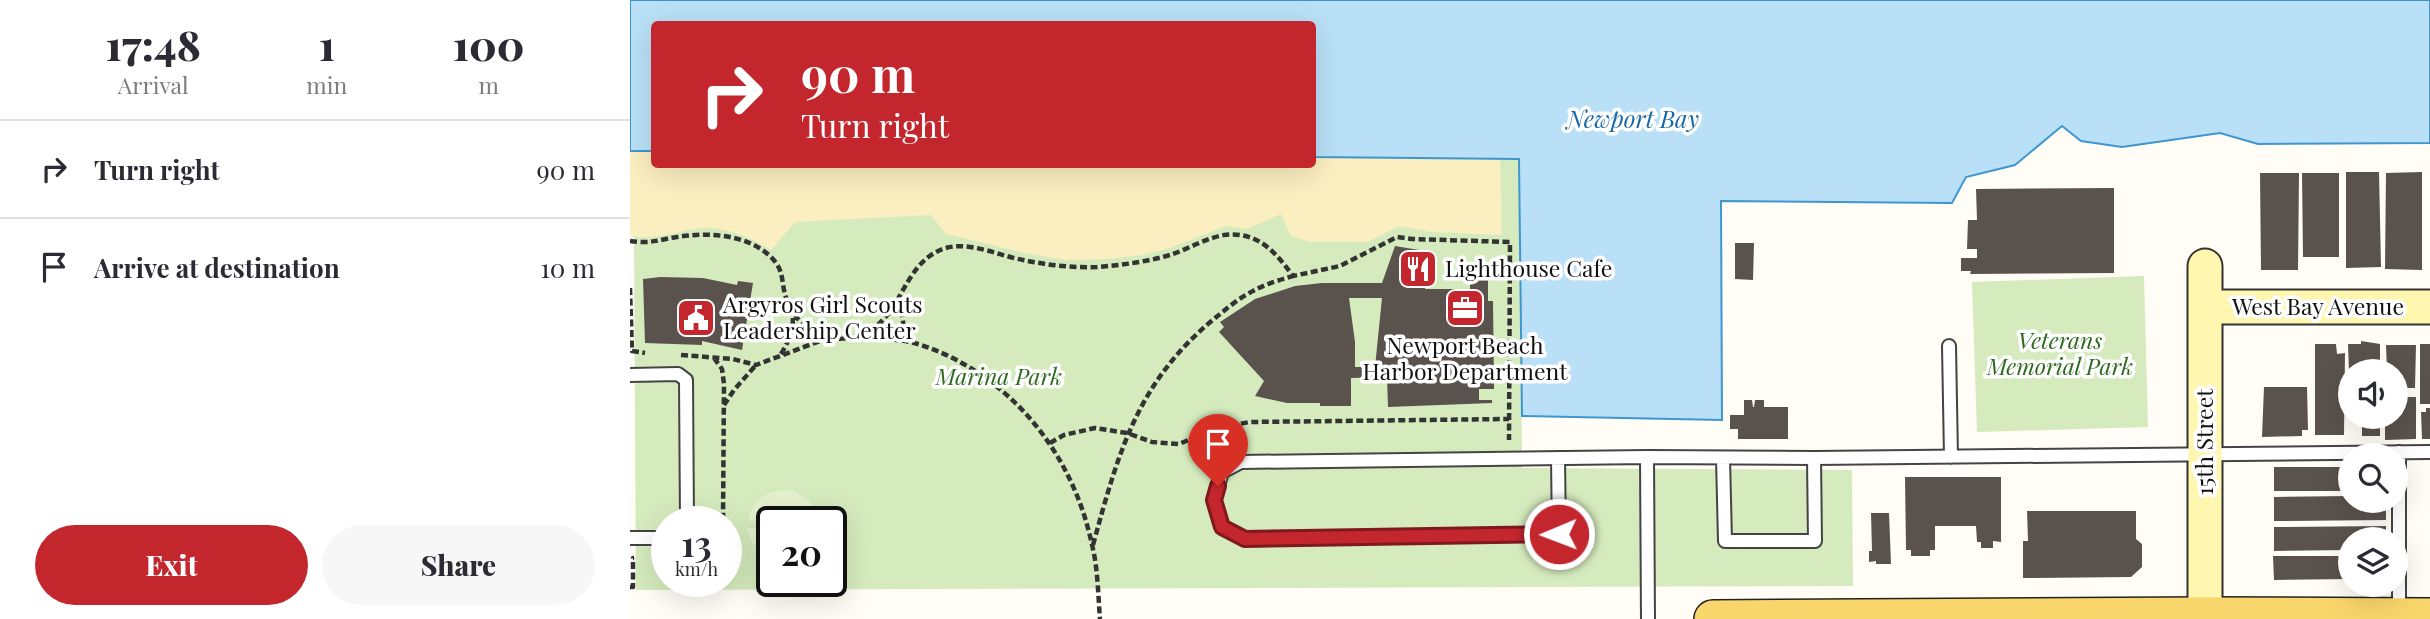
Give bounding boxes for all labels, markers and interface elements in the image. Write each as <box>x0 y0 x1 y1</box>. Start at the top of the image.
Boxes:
text: 17:48 <box>105 16 201 72</box>
text: 1 <box>319 16 335 72</box>
text: 100 <box>453 16 525 72</box>
text: 90 m <box>801 40 915 105</box>
icon: right <box>686 49 777 140</box>
text: Arrival <box>118 69 189 100</box>
text: min <box>306 69 347 100</box>
text: m <box>478 69 499 100</box>
water label: Newport Bay <box>1565 102 1699 134</box>
text: Turn right <box>801 103 949 146</box>
icon: right <box>35 150 73 188</box>
text: Turn right <box>94 152 220 187</box>
text: 90 m <box>537 152 595 187</box>
icon: arrive <box>35 248 73 286</box>
restaurant icon: Lighthouse Cafe <box>1397 248 1439 290</box>
text: Arrive at destination <box>94 250 340 285</box>
text: 10 m <box>540 250 595 285</box>
place label: Lighthouse Cafe <box>1445 252 1612 283</box>
office icon: Newport Beach Harbor Department <box>1444 287 1486 329</box>
place label: Argyros Girl Scouts Leadership Center <box>722 288 923 345</box>
street label: West Bay Avenue <box>2231 290 2404 321</box>
public building icon: Argyros Girl Scouts Leadership Center <box>675 297 717 339</box>
park label: Veterans Memorial Park <box>1986 324 2133 381</box>
place label: Newport Beach Harbor Department <box>1363 329 1568 386</box>
map controls <box>2338 359 2408 597</box>
button: sound <box>2338 359 2408 429</box>
park label: Marina Park <box>935 360 1062 391</box>
street label: 15th Street <box>2188 388 2219 495</box>
pin <box>1188 414 1248 486</box>
icon: arrive <box>1199 425 1237 463</box>
button: search <box>2338 443 2408 513</box>
position arrow <box>1522 497 1596 571</box>
speed limit sign: 20 <box>756 506 847 597</box>
text: 13 <box>681 519 712 566</box>
button: Exit <box>35 525 308 605</box>
button: Share <box>322 525 595 605</box>
button: layers <box>2338 527 2408 597</box>
text: km/h <box>675 557 718 581</box>

